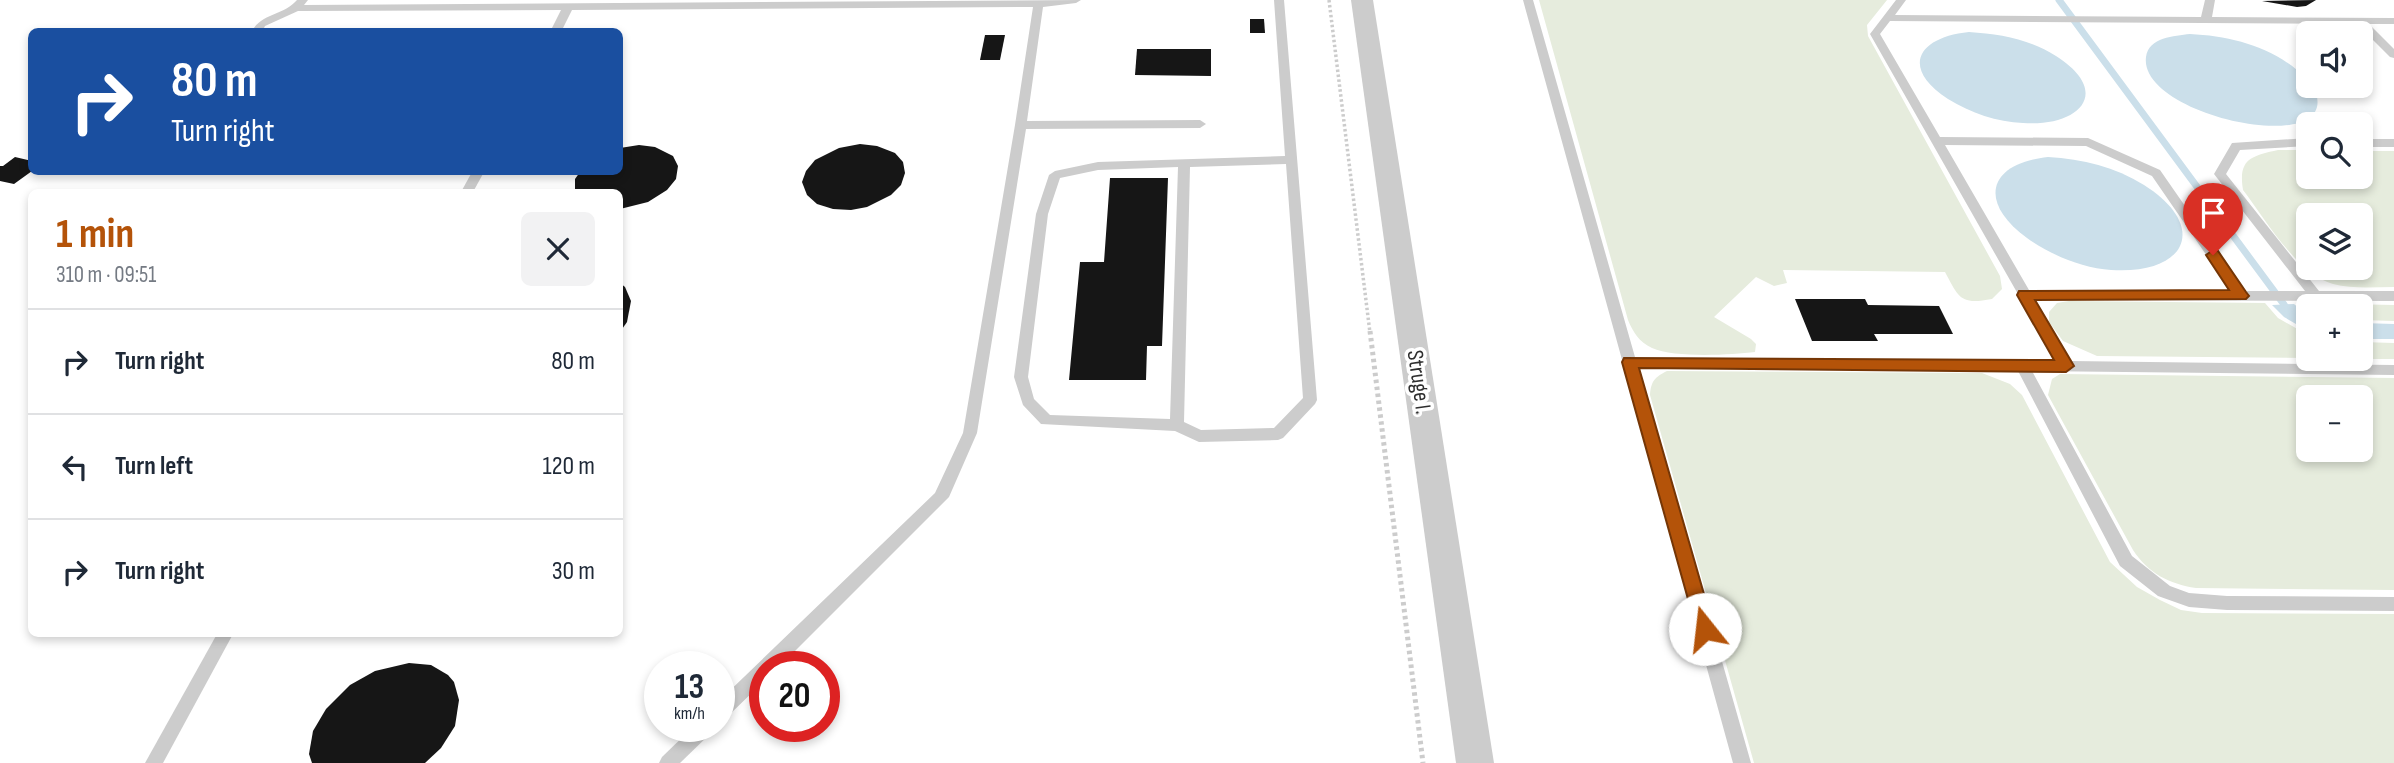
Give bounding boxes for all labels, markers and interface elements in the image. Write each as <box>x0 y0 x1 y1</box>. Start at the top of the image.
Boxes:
map controls <box>2296 21 2373 462</box>
button: sound <box>2296 21 2373 98</box>
text: 80 m <box>171 52 258 111</box>
icon: right <box>56 56 147 147</box>
text: Turn right <box>171 112 275 151</box>
button: search <box>2296 112 2373 189</box>
pin <box>2183 183 2243 255</box>
icon: arrive <box>2194 194 2232 232</box>
button: layers <box>2296 203 2373 280</box>
text: 1 min <box>56 209 134 260</box>
button: close <box>521 212 595 286</box>
text: 310 m · 09:51 <box>56 261 156 289</box>
button: + <box>2296 294 2373 371</box>
icon: right <box>56 343 94 381</box>
text: Turn right <box>115 346 204 377</box>
text: 80 m <box>551 346 595 377</box>
street label: Struge I. <box>1401 348 1437 416</box>
button: − <box>2296 385 2373 462</box>
icon: left <box>56 448 94 486</box>
text: Turn left <box>115 451 193 482</box>
text: 120 m <box>542 451 595 482</box>
icon: right <box>56 553 94 591</box>
text: Turn right <box>115 556 204 587</box>
text: 30 m <box>552 556 595 587</box>
position arrow <box>1668 592 1742 666</box>
speed limit sign: 20 <box>749 651 840 742</box>
text: 13 <box>675 666 704 709</box>
text: km/h <box>674 703 705 724</box>

